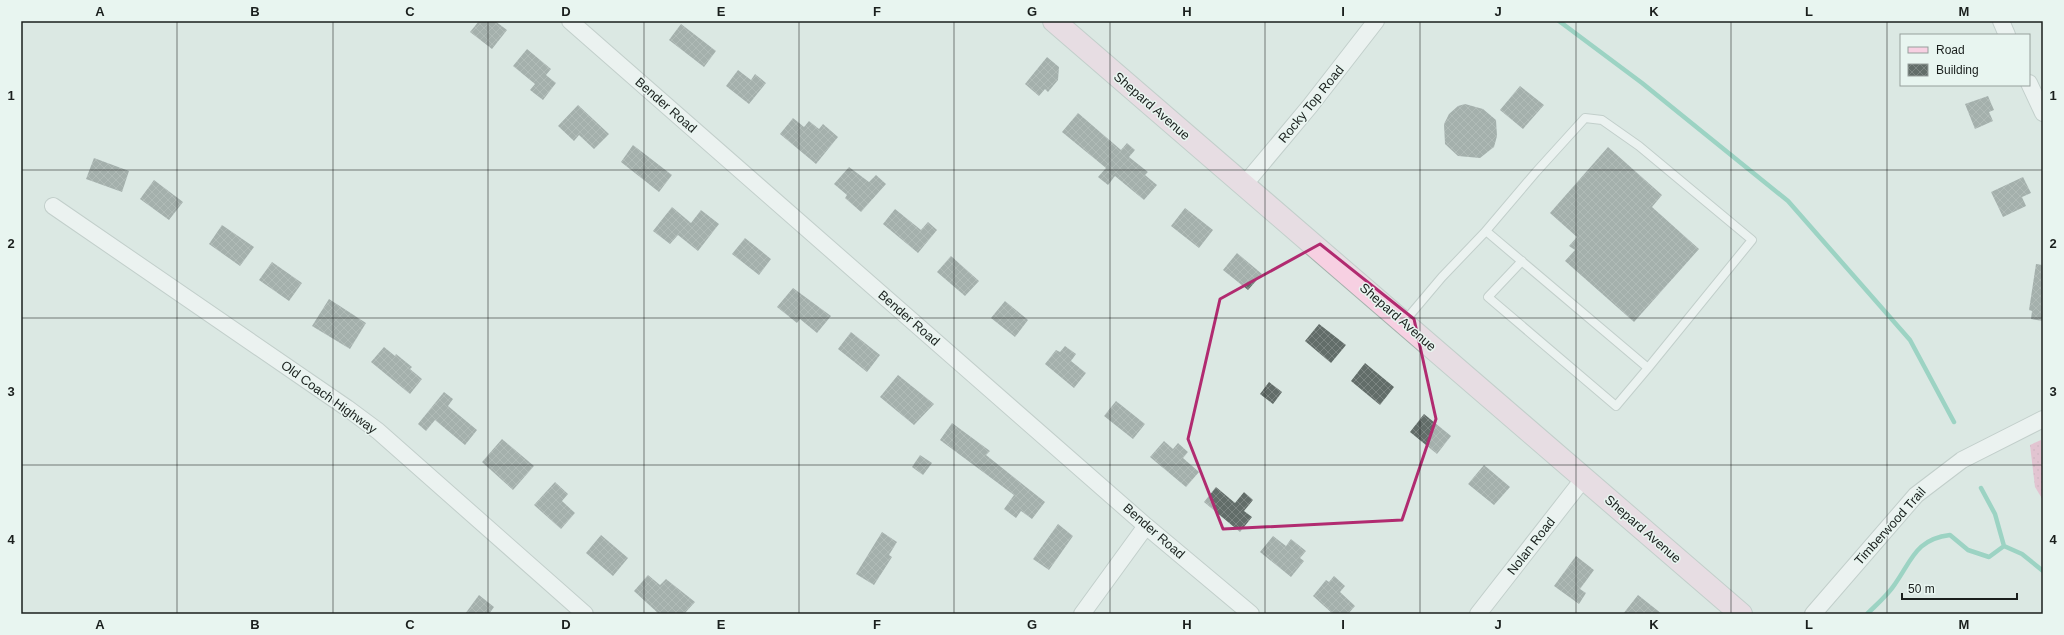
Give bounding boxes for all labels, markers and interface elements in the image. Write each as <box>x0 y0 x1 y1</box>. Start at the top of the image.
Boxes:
text: A <box>95 4 105 19</box>
text: B <box>250 4 260 19</box>
text: C <box>405 4 415 19</box>
text: D <box>561 4 571 19</box>
text: E <box>717 4 726 19</box>
text: F <box>873 4 881 19</box>
text: G <box>1027 4 1037 19</box>
text: H <box>1182 4 1192 19</box>
text: I <box>1341 4 1345 19</box>
text: J <box>1494 4 1502 19</box>
text: K <box>1649 4 1659 19</box>
text: L <box>1805 4 1813 19</box>
text: M <box>1959 4 1969 19</box>
legend <box>1900 34 2030 86</box>
text: Road <box>1936 43 1965 57</box>
street label: Rocky Top Road <box>1275 62 1347 146</box>
text: Building <box>1936 63 1979 77</box>
street label: Shepard Avenue <box>1111 69 1193 143</box>
street label: Bender Road <box>632 74 700 136</box>
text: 1 <box>7 88 15 103</box>
text: 1 <box>2049 88 2057 103</box>
text: 2 <box>7 236 15 251</box>
text: 2 <box>2049 236 2057 251</box>
street label: Shepard Avenue <box>1357 280 1439 354</box>
street label: Bender Road <box>875 287 943 349</box>
street label: Old Coach Highway <box>278 357 380 437</box>
text: 3 <box>7 384 15 399</box>
text: 3 <box>2049 384 2057 399</box>
street label: Timberwood Trail <box>1851 484 1929 568</box>
street label: Shepard Avenue <box>1602 492 1684 566</box>
street label: Bender Road <box>1120 500 1188 562</box>
street label: Nolan Road <box>1504 514 1558 578</box>
text: 4 <box>7 532 15 547</box>
text: 4 <box>2049 532 2057 547</box>
scale bar <box>1902 575 2017 601</box>
text: 50 m <box>1908 582 1935 596</box>
text: A <box>95 617 105 632</box>
text: B <box>250 617 260 632</box>
text: C <box>405 617 415 632</box>
text: D <box>561 617 571 632</box>
text: E <box>717 617 726 632</box>
text: F <box>873 617 881 632</box>
text: G <box>1027 617 1037 632</box>
text: H <box>1182 617 1192 632</box>
text: I <box>1341 617 1345 632</box>
text: J <box>1494 617 1502 632</box>
text: K <box>1649 617 1659 632</box>
text: L <box>1805 617 1813 632</box>
text: M <box>1959 617 1969 632</box>

